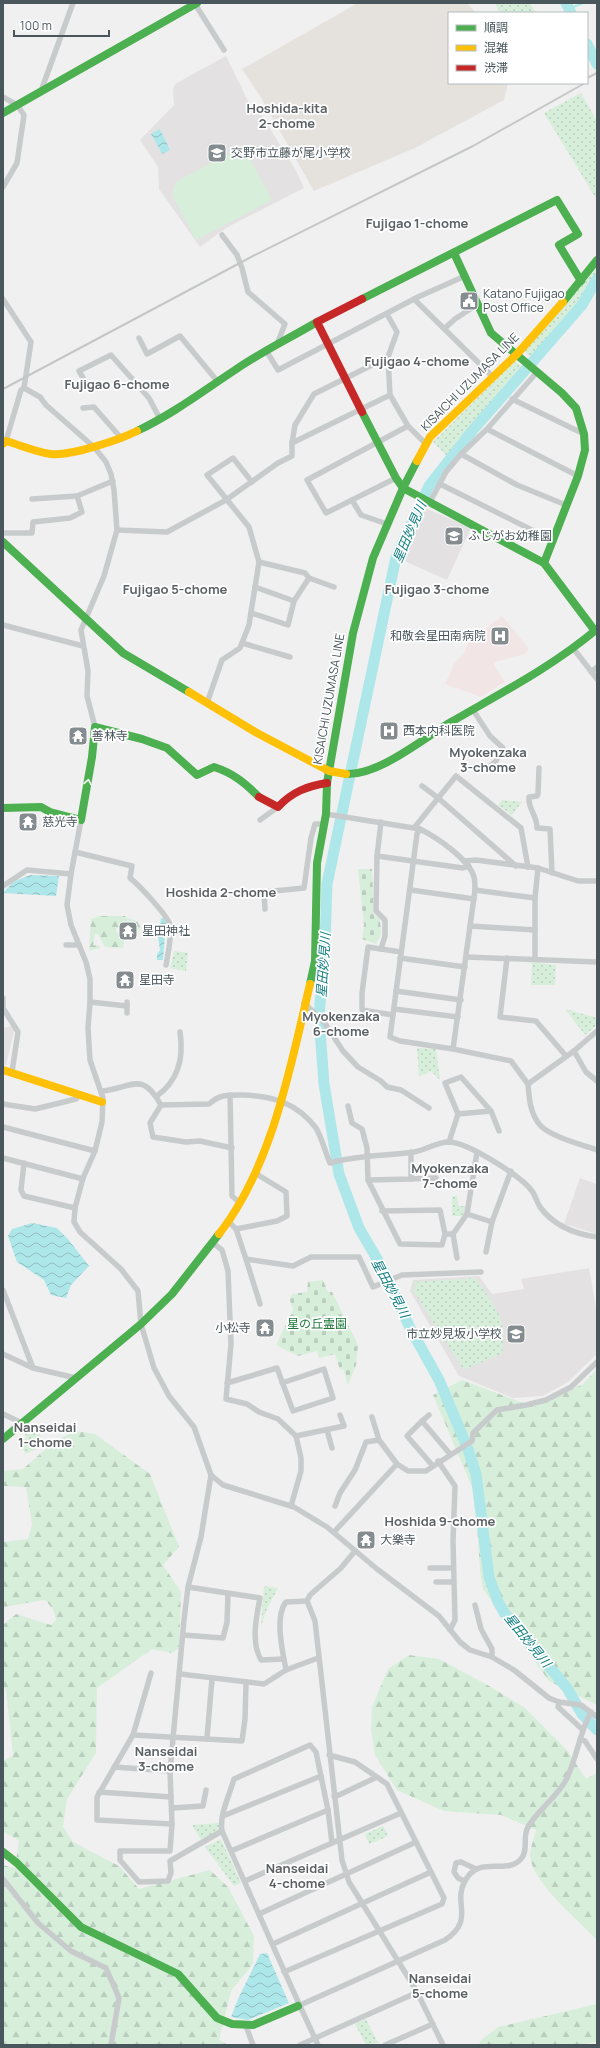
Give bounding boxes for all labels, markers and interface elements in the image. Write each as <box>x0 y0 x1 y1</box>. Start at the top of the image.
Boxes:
scale bar <box>14 12 109 38</box>
legend <box>448 12 588 84</box>
text: 100 m <box>20 17 52 34</box>
text: 順調 <box>484 19 508 36</box>
text: 混雑 <box>484 39 508 56</box>
text: 渋滞 <box>484 59 508 76</box>
district label: Hoshida-kita 2-chome <box>247 99 327 132</box>
school or university icon: 交野市立藤が尾小学校 <box>206 142 228 164</box>
place label: 交野市立藤が尾小学校 <box>231 144 351 161</box>
district label: Fujigao 1-chome <box>366 214 469 232</box>
place label: Katano Fujigao Post Office <box>483 285 565 316</box>
public building icon: Katano Fujigao Post Office <box>458 290 480 312</box>
street label: KISAICHI UZUMASA LINE <box>417 329 523 435</box>
district label: Fujigao 4-chome <box>365 352 470 370</box>
district label: Fujigao 6-chome <box>64 375 170 393</box>
water label: 星田妙見川 <box>388 497 431 565</box>
school or university icon: ふじがお幼稚園 <box>443 525 465 547</box>
place label: ふじがお幼稚園 <box>468 527 552 544</box>
district label: Fujigao 5-chome <box>123 580 227 598</box>
district label: Fujigao 3-chome <box>385 580 489 598</box>
hospital icon: 和敬会星田南病院 <box>489 625 511 647</box>
place label: 和敬会星田南病院 <box>390 627 486 644</box>
street label: KISAICHI UZUMASA LINE <box>309 632 348 766</box>
hospital icon: 西本内科医院 <box>378 720 400 742</box>
place label: 西本内科医院 <box>403 722 475 739</box>
temple icon: 善林寺 <box>67 725 89 747</box>
place label: 善林寺 <box>92 727 128 744</box>
district label: Myokenzaka 3-chome <box>449 743 527 776</box>
one-way arrow <box>83 778 92 785</box>
temple icon: 慈光寺 <box>17 811 39 833</box>
place label: 慈光寺 <box>42 813 78 830</box>
district label: Hoshida 2-chome <box>166 883 276 901</box>
temple icon: 星田神社 <box>117 920 139 942</box>
place label: 星田神社 <box>142 922 190 939</box>
water label: 星田妙見川 <box>312 930 334 998</box>
temple icon: 星田寺 <box>114 969 136 991</box>
place label: 星田寺 <box>139 971 175 988</box>
district label: Myokenzaka 6-chome <box>302 1007 380 1040</box>
district label: Myokenzaka 7-chome <box>411 1159 489 1192</box>
water label: 星田妙見川 <box>368 1255 415 1323</box>
park label: 星の丘霊園 <box>287 1315 347 1332</box>
temple icon: 小松寺 <box>254 1317 276 1339</box>
place label: 小松寺 <box>215 1319 251 1336</box>
school or university icon: 市立妙見坂小学校 <box>505 1323 527 1345</box>
place label: 市立妙見坂小学校 <box>406 1325 502 1342</box>
district label: Nanseidai 1-chome <box>14 1418 76 1451</box>
district label: Hoshida 9-chome <box>385 1512 496 1530</box>
temple icon: 大樂寺 <box>355 1529 377 1551</box>
place label: 大樂寺 <box>380 1531 416 1548</box>
water label: 星田妙見川 <box>501 1609 557 1672</box>
district label: Nanseidai 3-chome <box>135 1742 197 1775</box>
district label: Nanseidai 4-chome <box>266 1859 328 1892</box>
district label: Nanseidai 5-chome <box>409 1969 471 2002</box>

